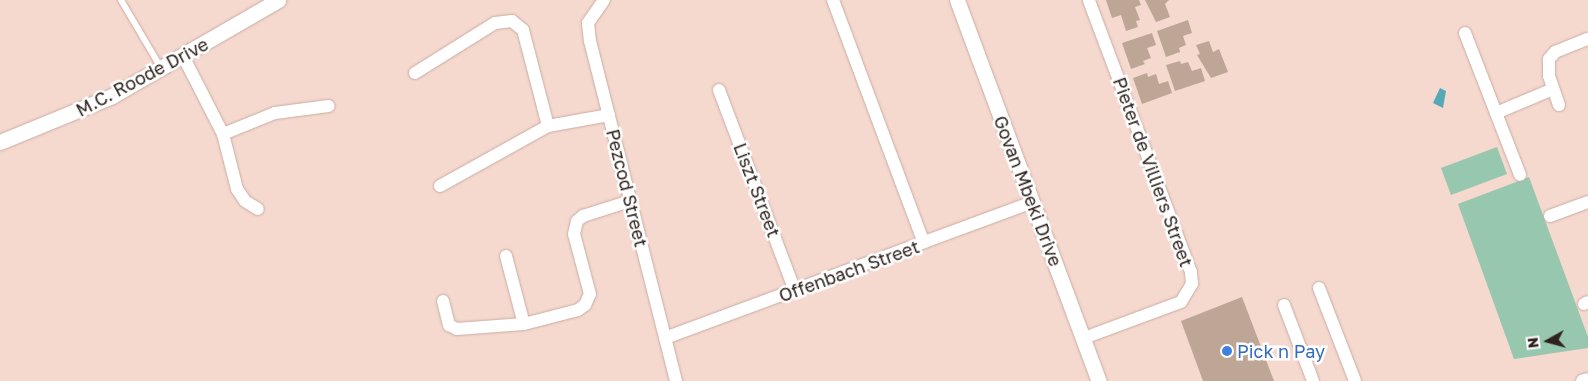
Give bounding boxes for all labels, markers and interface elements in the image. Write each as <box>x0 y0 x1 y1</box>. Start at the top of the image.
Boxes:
street label: M.C. Roode Drive <box>72 33 212 121</box>
street label: Pieter de Villiers Street <box>1109 74 1197 270</box>
street label: Govan Mbeki Drive <box>989 113 1067 269</box>
street label: Pezcod Street <box>602 127 652 249</box>
street label: Liszt Street <box>729 140 785 240</box>
street label: Offenbach Street <box>776 236 922 306</box>
north arrow <box>1523 316 1573 366</box>
text: N <box>1524 337 1542 349</box>
place label: Pick n Pay <box>1237 340 1325 362</box>
marker: Pick n Pay <box>1221 345 1233 357</box>

